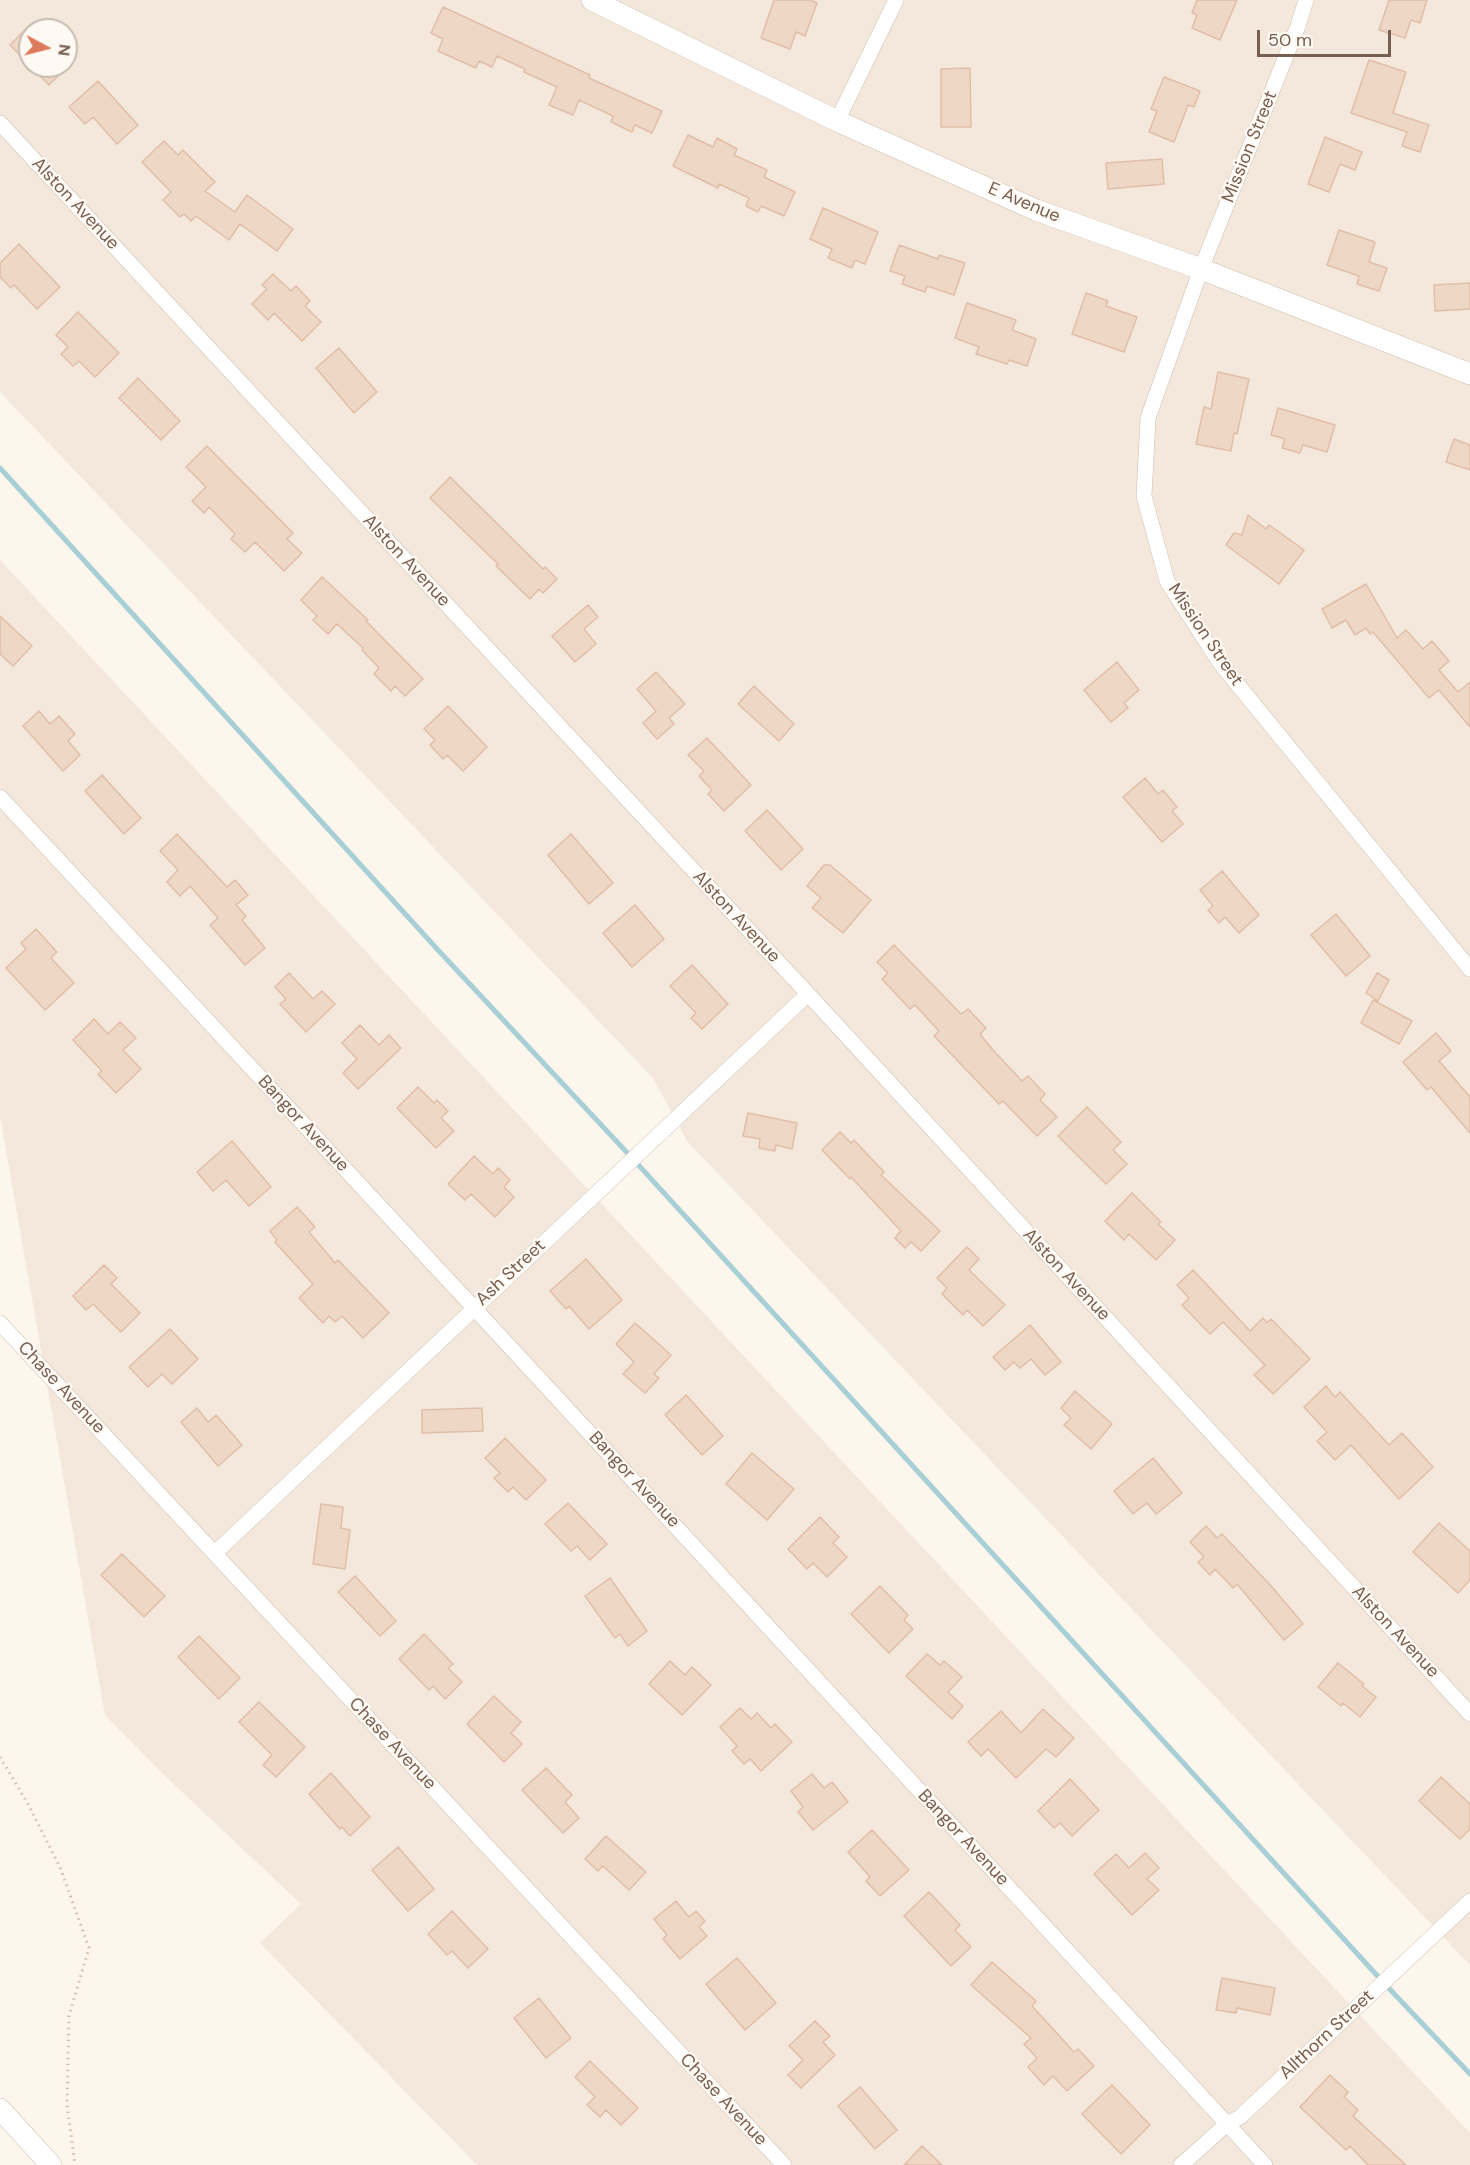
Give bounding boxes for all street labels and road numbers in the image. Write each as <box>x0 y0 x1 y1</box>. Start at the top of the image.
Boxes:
street label: Mission Street <box>1218 88 1282 206</box>
street label: Alston Avenue <box>27 153 123 255</box>
street label: E Avenue <box>985 178 1063 228</box>
street label: Alston Avenue <box>358 510 454 612</box>
street label: Mission Street <box>1163 580 1247 690</box>
street label: Alston Avenue <box>688 866 784 968</box>
street label: Bangor Avenue <box>253 1071 353 1177</box>
street label: Alston Avenue <box>1018 1224 1114 1326</box>
street label: Ash Street <box>472 1235 550 1311</box>
street label: Chase Avenue <box>13 1337 109 1439</box>
street label: Bangor Avenue <box>584 1427 684 1533</box>
street label: Alston Avenue <box>1347 1581 1443 1683</box>
street label: Chase Avenue <box>344 1693 440 1795</box>
street label: Bangor Avenue <box>913 1785 1013 1891</box>
street label: Allthorn Street <box>1275 1986 1379 2084</box>
street label: Chase Avenue <box>675 2049 771 2151</box>

